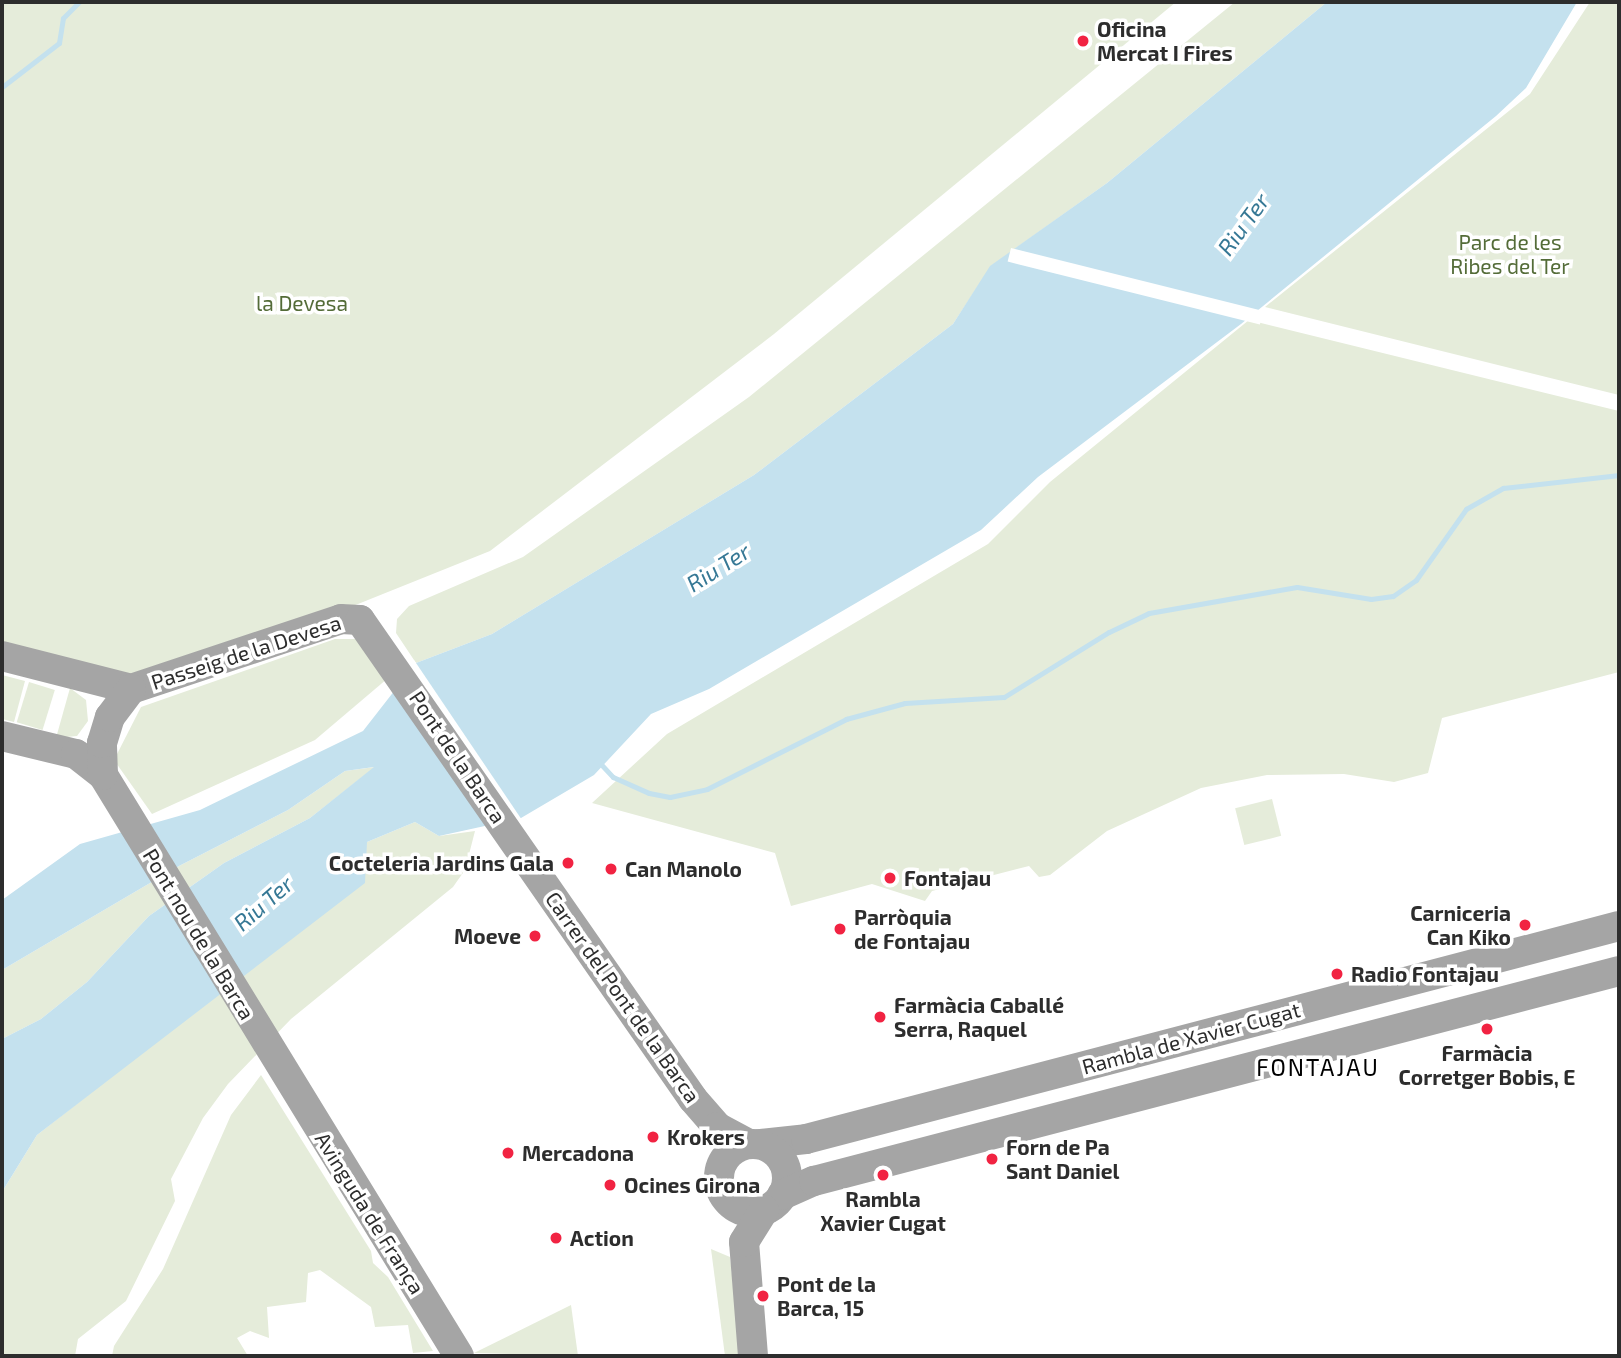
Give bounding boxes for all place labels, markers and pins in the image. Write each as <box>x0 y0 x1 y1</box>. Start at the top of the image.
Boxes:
place label: Oficina Mercat I Fires <box>1097 16 1233 66</box>
marker: Oficina Mercat I Fires <box>1075 33 1091 49</box>
place label: Cocteleria Jardins Gala <box>328 850 554 876</box>
marker: Cocteleria Jardins Gala <box>560 855 576 871</box>
place label: Can Manolo <box>625 856 742 882</box>
marker: Can Manolo <box>603 861 619 877</box>
place label: Fontajau <box>904 865 991 891</box>
marker: Fontajau <box>882 870 898 886</box>
place label: Carniceria Can Kiko <box>1410 900 1511 950</box>
place label: Parròquia de Fontajau <box>854 904 970 954</box>
marker: Carniceria Can Kiko <box>1517 917 1533 933</box>
marker: Parròquia de Fontajau <box>832 921 848 937</box>
place label: Moeve <box>454 923 521 949</box>
marker: Moeve <box>527 928 543 944</box>
place label: Radio Fontajau <box>1351 961 1499 987</box>
marker: Radio Fontajau <box>1329 966 1345 982</box>
place label: Farmàcia Caballé Serra, Raquel <box>894 992 1064 1042</box>
marker: Farmàcia Caballé Serra, Raquel <box>872 1009 888 1025</box>
marker: Farmàcia Corretger Bobis, E <box>1479 1021 1495 1037</box>
place label: Farmàcia Corretger Bobis, E <box>1398 1040 1576 1090</box>
place label: Krokers <box>667 1124 745 1150</box>
marker: Krokers <box>645 1129 661 1145</box>
place label: Forn de Pa Sant Daniel <box>1006 1134 1120 1184</box>
place label: Mercadona <box>522 1140 634 1166</box>
marker: Mercadona <box>500 1145 516 1161</box>
marker: Forn de Pa Sant Daniel <box>984 1151 1000 1167</box>
marker: Rambla Xavier Cugat <box>875 1167 891 1183</box>
place label: Ocines Girona <box>624 1172 760 1198</box>
marker: Ocines Girona <box>602 1177 618 1193</box>
place label: Rambla Xavier Cugat <box>820 1186 946 1236</box>
place label: Action <box>570 1225 634 1251</box>
marker: Action <box>548 1230 564 1246</box>
place label: Pont de la Barca, 15 <box>777 1271 876 1321</box>
marker: Pont de la Barca, 15 <box>755 1288 771 1304</box>

